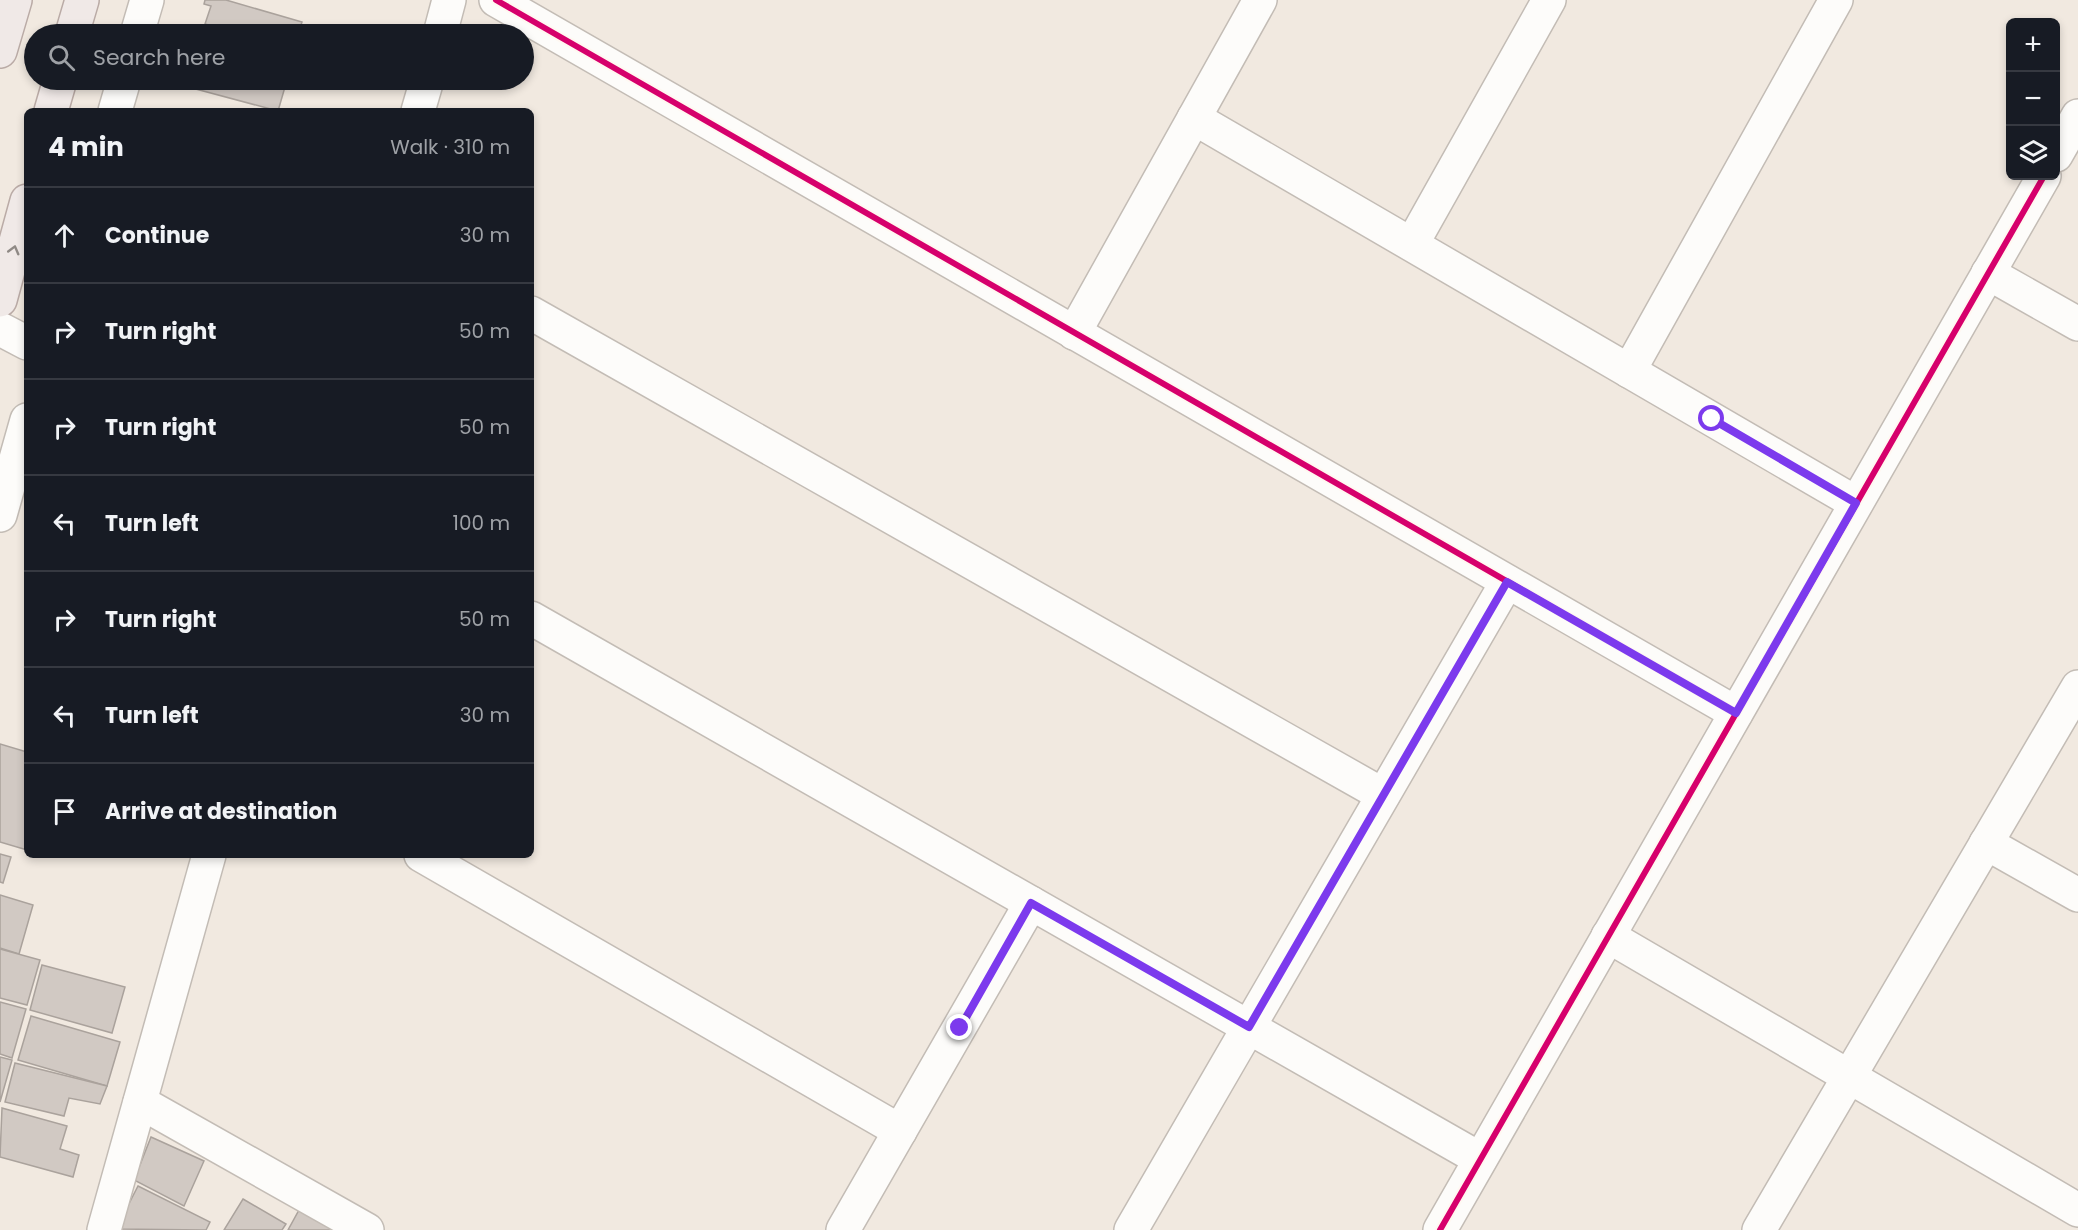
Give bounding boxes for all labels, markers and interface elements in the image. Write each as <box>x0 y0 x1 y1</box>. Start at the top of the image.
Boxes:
map controls <box>2006 18 2060 180</box>
button: + <box>2006 18 2060 72</box>
search box <box>24 24 534 90</box>
icon: search <box>45 41 78 74</box>
text: Search here <box>93 42 226 73</box>
button: − <box>2006 72 2060 126</box>
button: layers <box>2006 126 2060 180</box>
text: 4 min <box>48 129 124 165</box>
text: Walk · 310 m <box>390 133 510 161</box>
icon: ahead <box>48 219 81 252</box>
text: Continue <box>105 220 209 251</box>
text: 30 m <box>460 221 510 249</box>
one-way arrow <box>6 245 19 255</box>
icon: right <box>48 315 81 348</box>
text: Turn right <box>105 316 216 347</box>
text: 50 m <box>459 317 510 345</box>
route start <box>1698 405 1724 431</box>
icon: right <box>48 411 81 444</box>
text: Turn right <box>105 412 216 443</box>
text: 50 m <box>459 413 510 441</box>
icon: left <box>48 507 81 540</box>
text: Turn left <box>105 508 199 539</box>
text: 100 m <box>453 509 510 537</box>
icon: right <box>48 603 81 636</box>
text: Turn right <box>105 604 216 635</box>
text: 50 m <box>459 605 510 633</box>
icon: left <box>48 699 81 732</box>
text: Turn left <box>105 700 199 731</box>
text: 30 m <box>460 701 510 729</box>
icon: arrive <box>48 795 81 828</box>
text: Arrive at destination <box>105 796 337 827</box>
route end <box>946 1014 972 1040</box>

